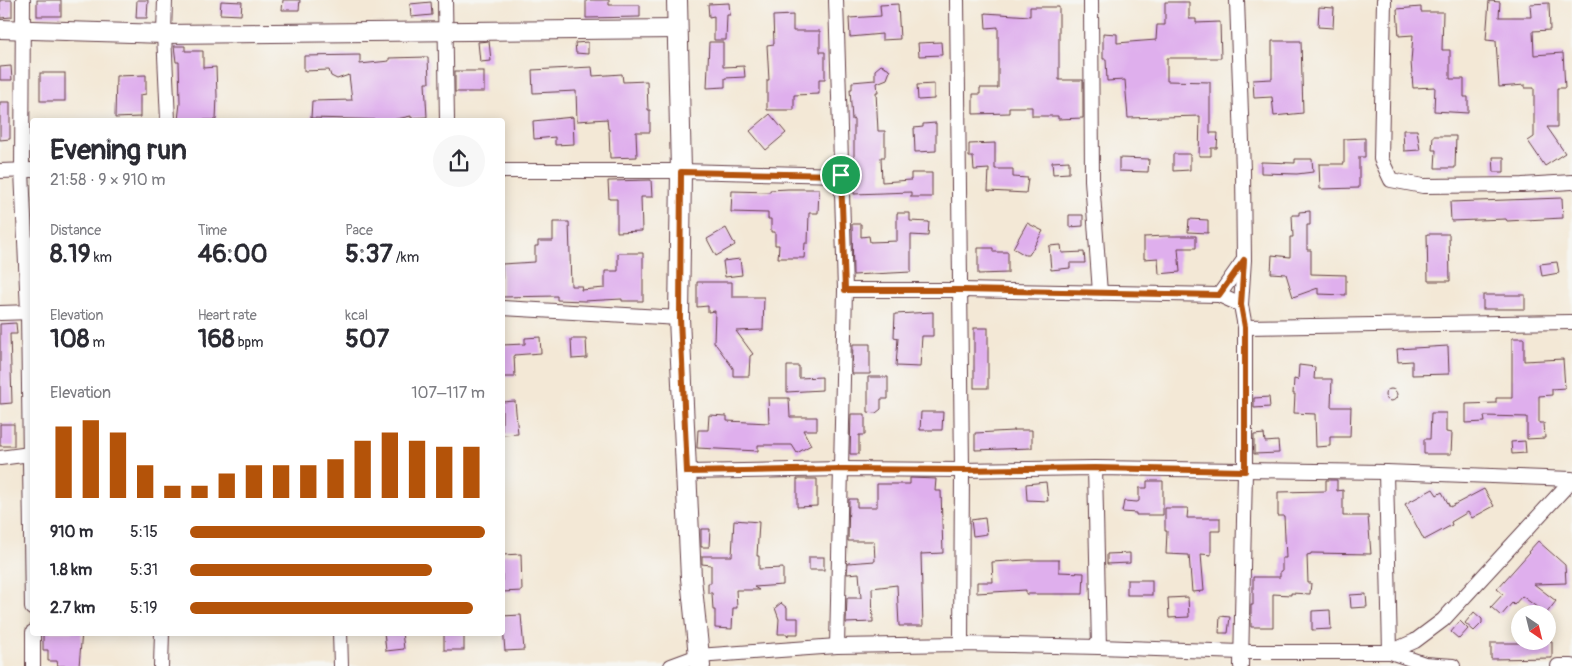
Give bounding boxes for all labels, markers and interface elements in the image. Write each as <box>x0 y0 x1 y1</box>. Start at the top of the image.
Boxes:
text: Evening run <box>50 133 187 168</box>
button: share <box>433 135 485 187</box>
pin <box>820 154 862 196</box>
icon: arrive <box>827 161 855 189</box>
text: 21:58 · 9 × 910 m <box>50 170 165 190</box>
text: Distance <box>50 222 101 239</box>
text: Time <box>198 222 227 239</box>
text: Pace <box>345 222 373 239</box>
text: 8.19 <box>50 239 91 270</box>
text: 46:00 <box>198 239 268 270</box>
text: 5:37 <box>345 239 393 270</box>
text: km <box>91 249 112 266</box>
text: /km <box>393 249 419 266</box>
text: Elevation <box>50 307 103 324</box>
text: Heart rate <box>198 307 257 324</box>
text: kcal <box>345 307 368 324</box>
text: 108 <box>50 324 89 355</box>
text: 168 <box>198 324 235 355</box>
text: 507 <box>345 324 389 355</box>
text: m <box>89 334 105 351</box>
text: bpm <box>235 334 264 351</box>
text: Elevation <box>50 383 111 403</box>
text: 107–117 m <box>411 383 485 403</box>
text: 910 m <box>50 522 93 542</box>
text: 5:15 <box>130 522 158 542</box>
text: 1.8 km <box>50 560 92 580</box>
text: 5:31 <box>130 560 158 580</box>
text: 2.7 km <box>50 598 95 618</box>
text: 5:19 <box>130 598 157 618</box>
north arrow <box>1511 605 1556 650</box>
map controls <box>1511 605 1556 650</box>

